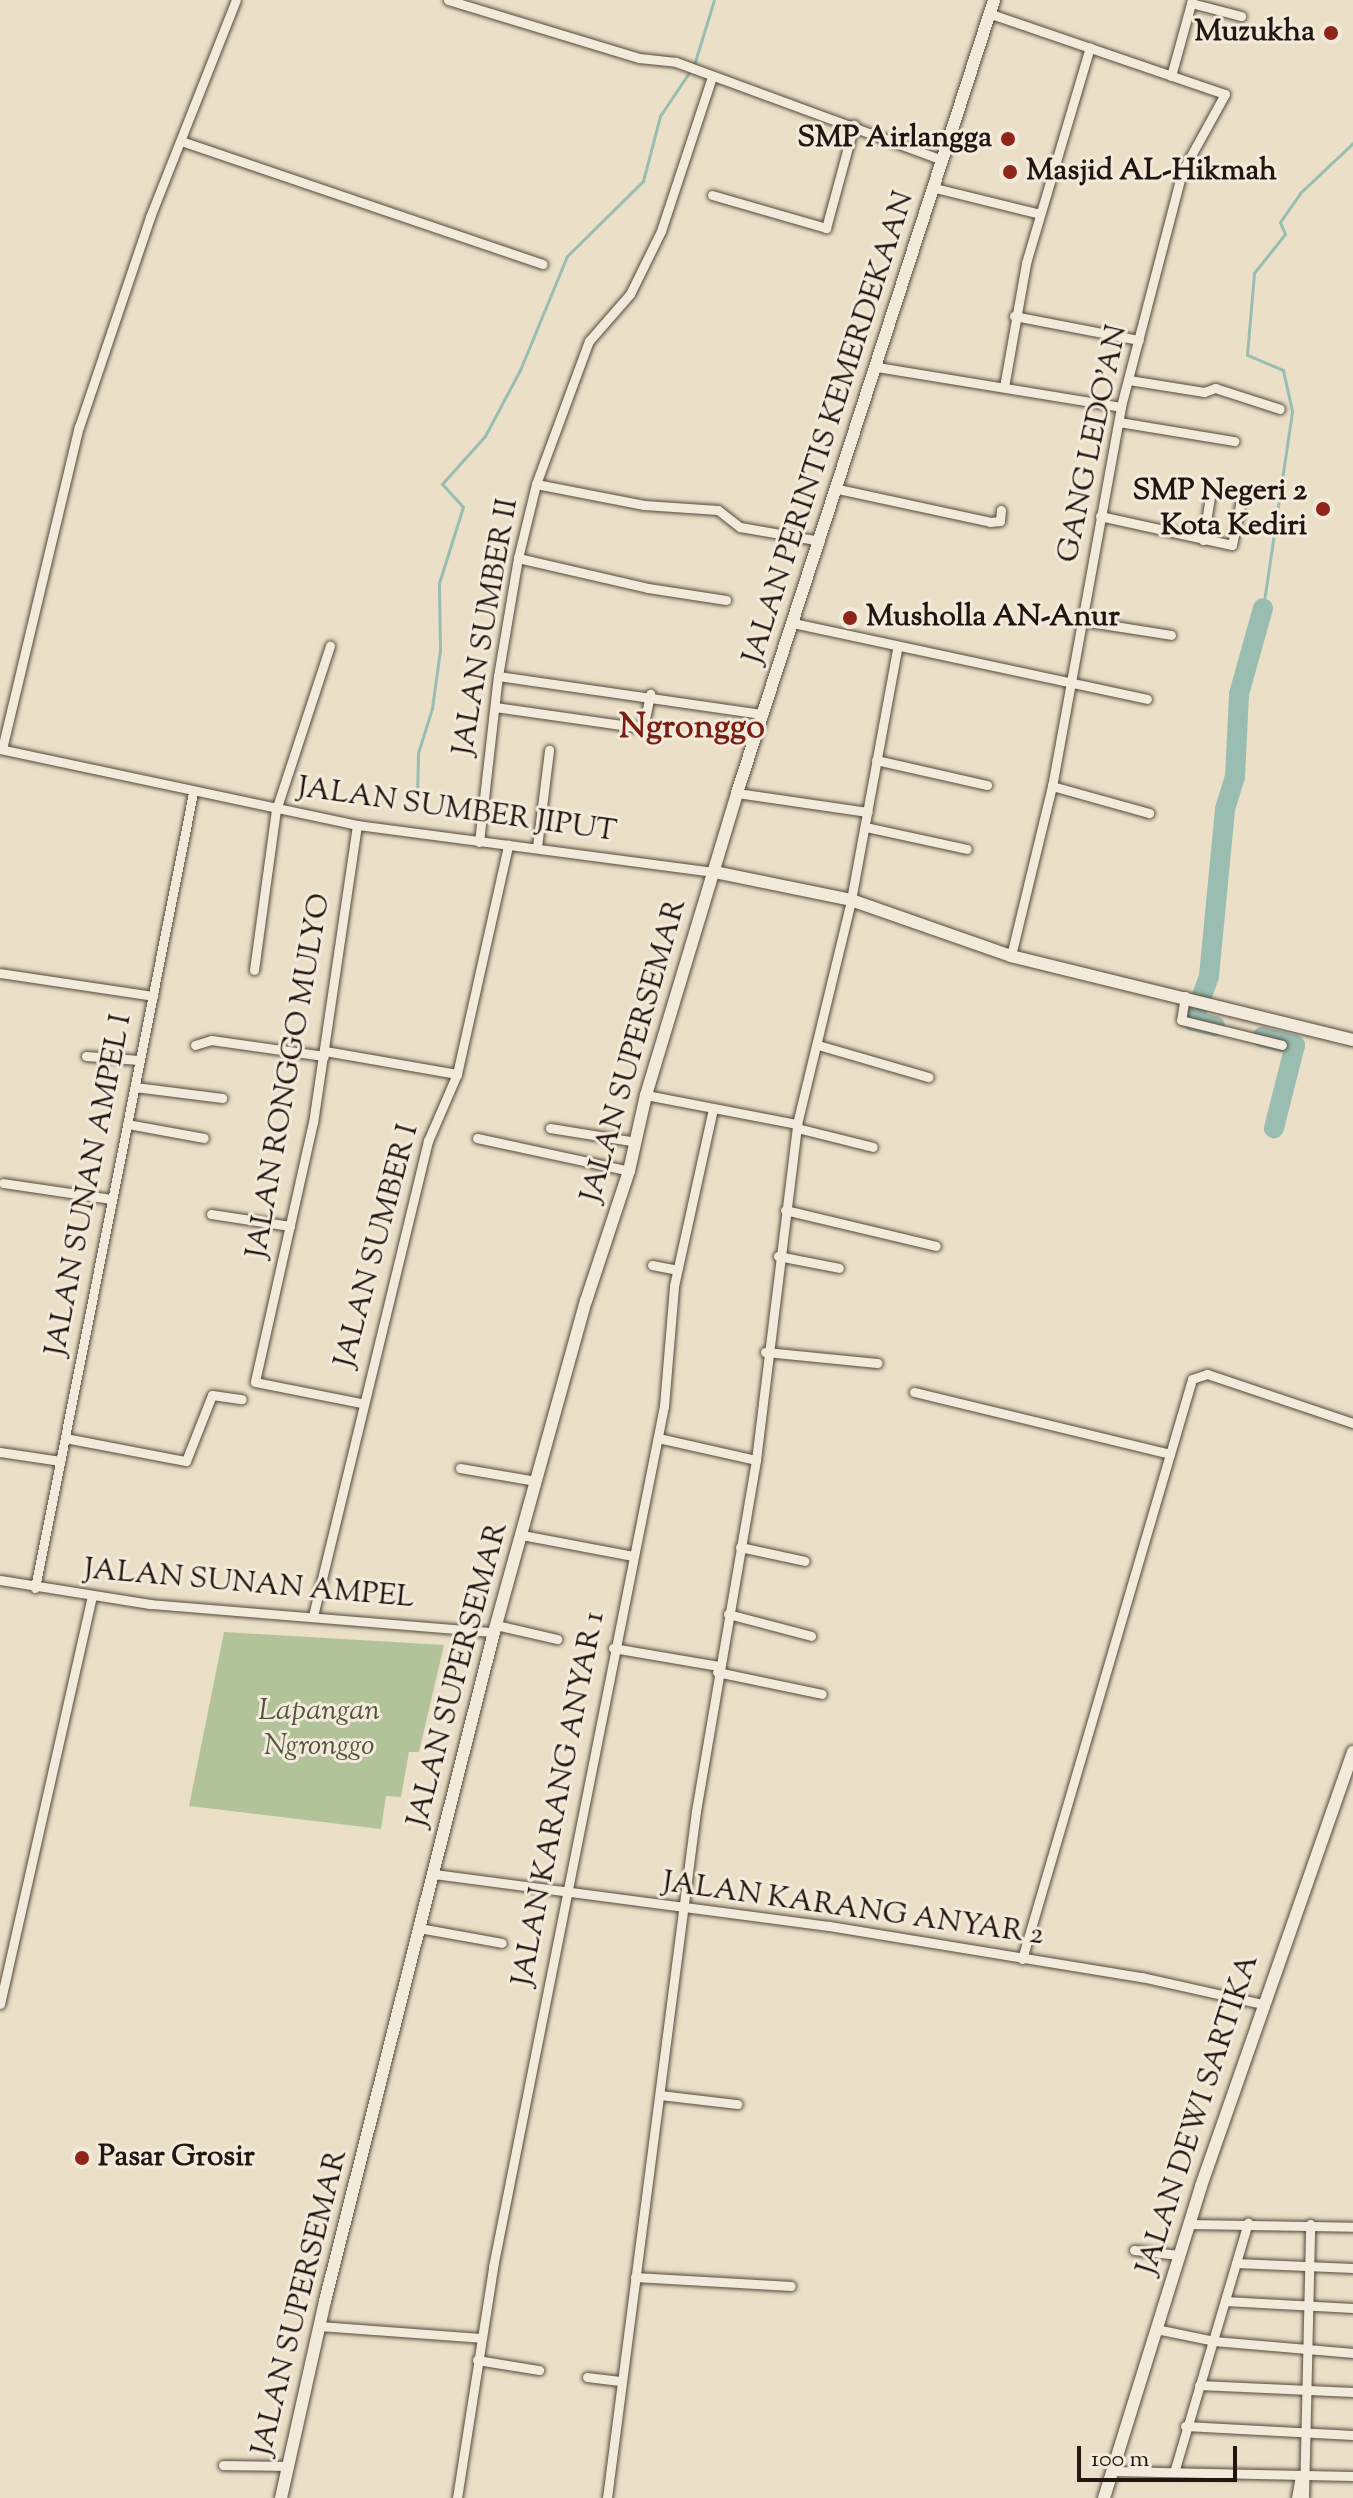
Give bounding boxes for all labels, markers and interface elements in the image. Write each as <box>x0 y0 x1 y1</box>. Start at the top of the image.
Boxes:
place label: Muzukha <box>1194 15 1315 51</box>
marker: Muzukha <box>1322 24 1340 42</box>
place label: SMP Airlangga <box>797 121 992 157</box>
marker: SMP Airlangga <box>999 130 1017 148</box>
place label: Masjid AL-Hikmah <box>1026 154 1277 190</box>
marker: Masjid AL-Hikmah <box>1001 163 1019 181</box>
street label: JALAN PERINTIS KEMERDEKAAN <box>736 187 924 669</box>
street label: GANG LEDO'AN <box>1051 322 1137 566</box>
place label: SMP Negeri 2 Kota Kediri <box>1132 474 1307 544</box>
street label: JALAN SUMBER II <box>447 496 527 758</box>
marker: SMP Negeri 2 Kota Kediri <box>1314 500 1332 518</box>
place label: Musholla AN-Anur <box>866 600 1120 636</box>
marker: Musholla AN-Anur <box>841 609 859 627</box>
district label: Ngronggo <box>619 709 765 749</box>
street label: JALAN SUMBER JIPUT <box>295 771 619 851</box>
street label: JALAN RONGGO MULYO <box>240 891 340 1261</box>
street label: JALAN SUPERSEMAR <box>574 895 696 1207</box>
street label: JALAN SUNAN AMPEL I <box>39 1011 141 1359</box>
street label: JALAN SUMBER I <box>328 1120 428 1372</box>
street label: JALAN SUPERSEMAR <box>401 1519 517 1831</box>
street label: JALAN SUNAN AMPEL <box>82 1553 416 1617</box>
street label: JALAN KARANG ANYAR 1 <box>506 1609 614 1989</box>
park label: Lapangan Ngronggo <box>258 1694 380 1764</box>
street label: JALAN KARANG ANYAR 2 <box>660 1865 1046 1955</box>
street label: JALAN DEWI SARTIKA <box>1130 1950 1268 2280</box>
place label: Pasar Grosir <box>98 2140 255 2176</box>
street label: JALAN SUPERSEMAR <box>246 2146 356 2460</box>
marker: Pasar Grosir <box>73 2149 91 2167</box>
scale bar <box>1081 2430 1241 2480</box>
text: 100 m <box>1091 2443 1149 2477</box>

